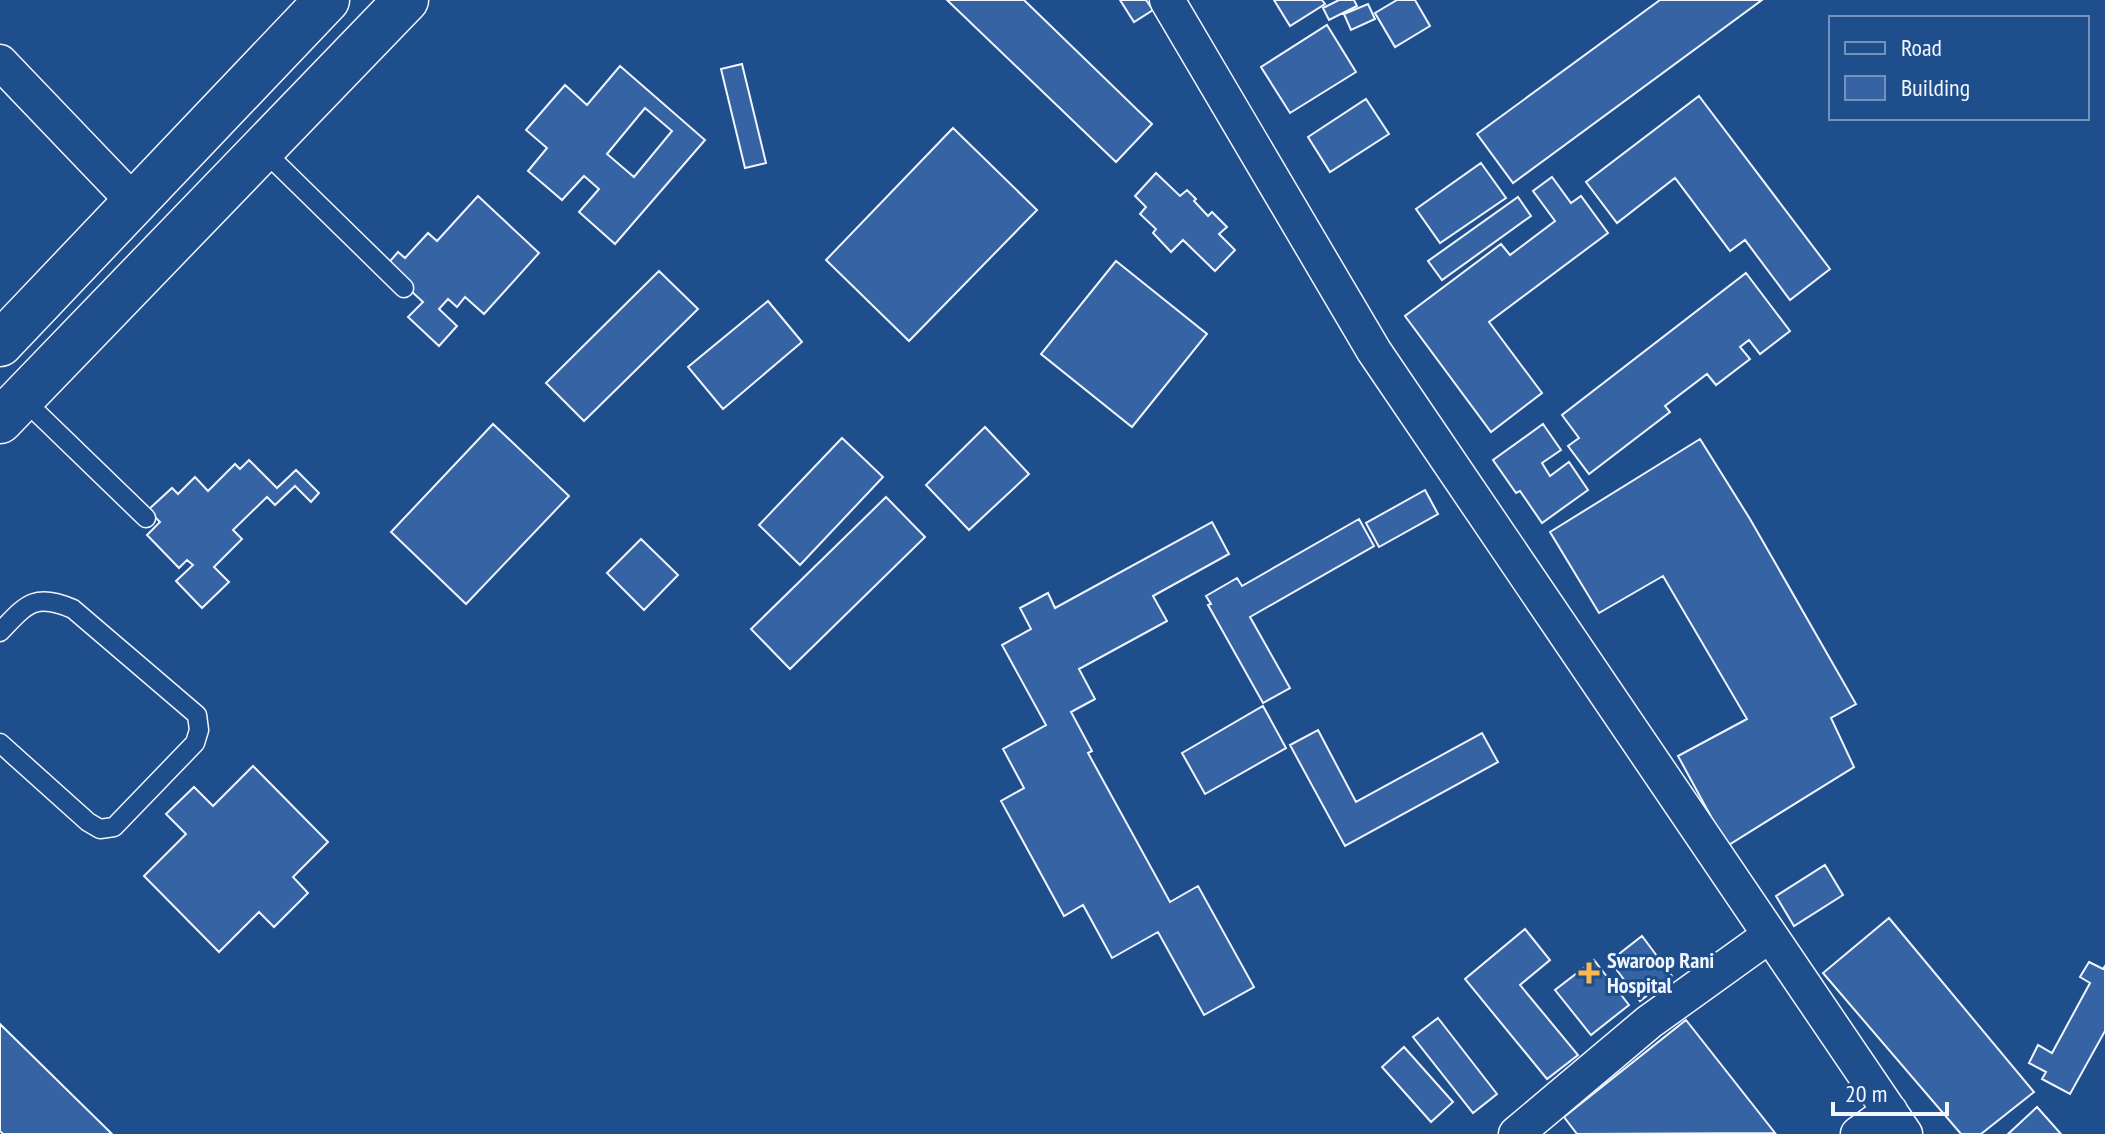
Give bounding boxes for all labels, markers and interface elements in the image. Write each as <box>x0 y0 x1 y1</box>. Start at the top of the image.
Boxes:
legend <box>1829 16 2089 120</box>
text: Road <box>1901 32 1942 63</box>
text: Building <box>1901 72 1970 103</box>
place label: Swaroop Rani Hospital <box>1607 946 1714 999</box>
marker: Swaroop Rani Hospital <box>1578 962 1600 984</box>
scale bar <box>1833 1066 1947 1116</box>
text: 20 m <box>1845 1078 1887 1109</box>

